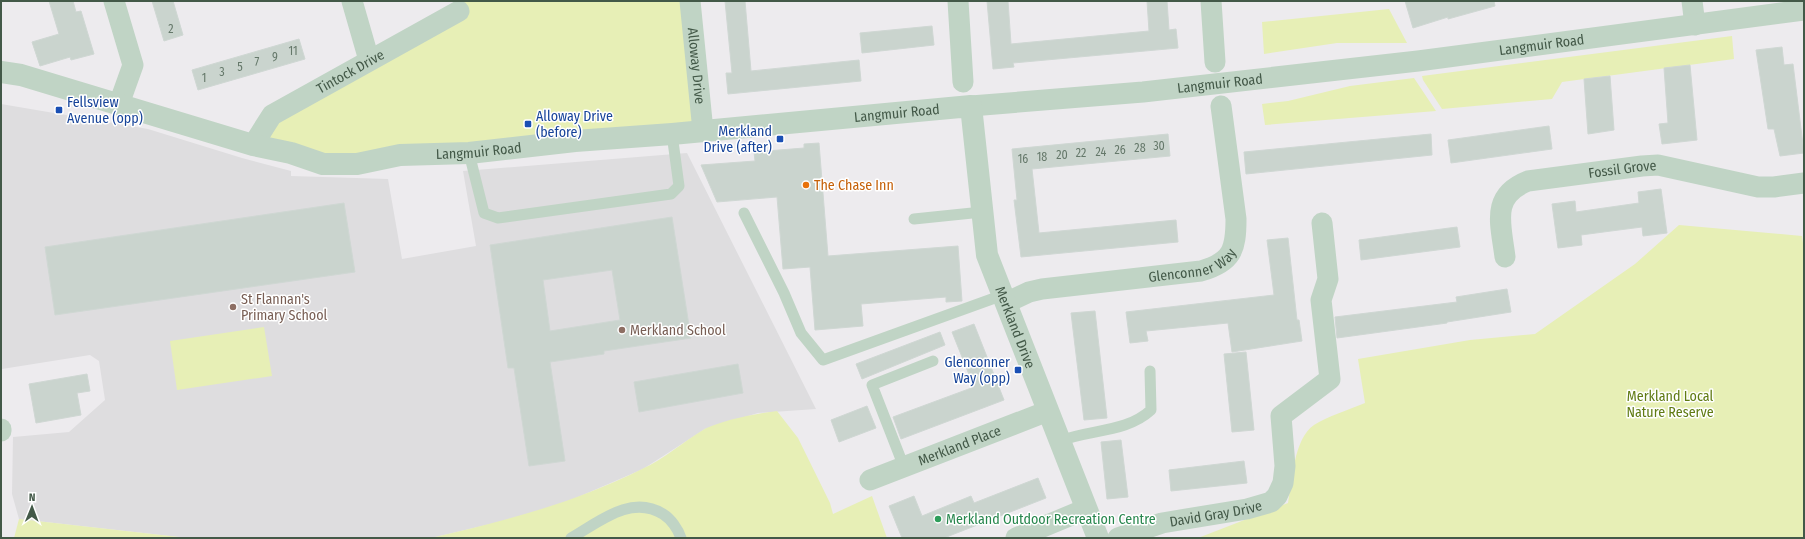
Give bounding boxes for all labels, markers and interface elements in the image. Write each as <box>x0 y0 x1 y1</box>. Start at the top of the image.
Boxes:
house number: 2 <box>168 22 174 36</box>
street label: Alloway Drive <box>684 27 709 105</box>
street label: Langmuir Road <box>1498 31 1585 59</box>
house number: 11 <box>288 44 298 58</box>
street label: Tintock Drive <box>313 46 387 97</box>
house number: 9 <box>272 50 278 64</box>
house number: 7 <box>255 55 260 69</box>
house number: 5 <box>237 60 243 74</box>
house number: 3 <box>219 65 225 79</box>
street label: Langmuir Road <box>1176 70 1264 97</box>
house number: 1 <box>202 71 206 85</box>
place label: Fellsview Avenue (opp) <box>67 94 143 127</box>
street label: Langmuir Road <box>853 100 940 125</box>
marker: Fellsview Avenue (opp) <box>54 105 64 115</box>
place label: Alloway Drive (before) <box>536 108 613 141</box>
marker: Alloway Drive (before) <box>523 119 533 129</box>
place label: Merkland Drive (after) <box>703 123 772 156</box>
marker: Merkland Drive (after) <box>775 134 785 144</box>
street label: Langmuir Road <box>436 139 522 162</box>
house number: 30 <box>1153 139 1165 153</box>
house number: 28 <box>1134 141 1146 155</box>
house number: 26 <box>1114 143 1126 157</box>
house number: 24 <box>1096 145 1107 159</box>
house number: 22 <box>1076 146 1086 160</box>
house number: 20 <box>1056 148 1068 162</box>
house number: 18 <box>1037 150 1047 164</box>
house number: 16 <box>1018 152 1028 166</box>
street label: Fossil Grove <box>1587 157 1657 181</box>
place label: The Chase Inn <box>814 177 894 194</box>
marker: The Chase Inn <box>801 180 811 190</box>
street label: Glenconner Way <box>1148 245 1240 285</box>
street label: Merkland Drive <box>992 284 1039 371</box>
place label: St Flannan's Primary School <box>241 291 328 324</box>
marker: St Flannan's Primary School <box>228 302 238 312</box>
place label: Merkland School <box>630 322 726 339</box>
marker: Merkland School <box>617 325 627 335</box>
place label: Glenconner Way (opp) <box>944 354 1010 387</box>
marker: Glenconner Way (opp) <box>1013 365 1023 375</box>
park label: Merkland Local Nature Reserve <box>1626 388 1714 421</box>
street label: Merkland Place <box>916 422 1003 469</box>
north arrow <box>12 487 52 527</box>
text: N <box>29 491 36 504</box>
street label: David Gray Drive <box>1168 497 1264 530</box>
place label: Merkland Outdoor Recreation Centre <box>946 511 1156 528</box>
marker: Merkland Outdoor Recreation Centre <box>933 514 943 524</box>

